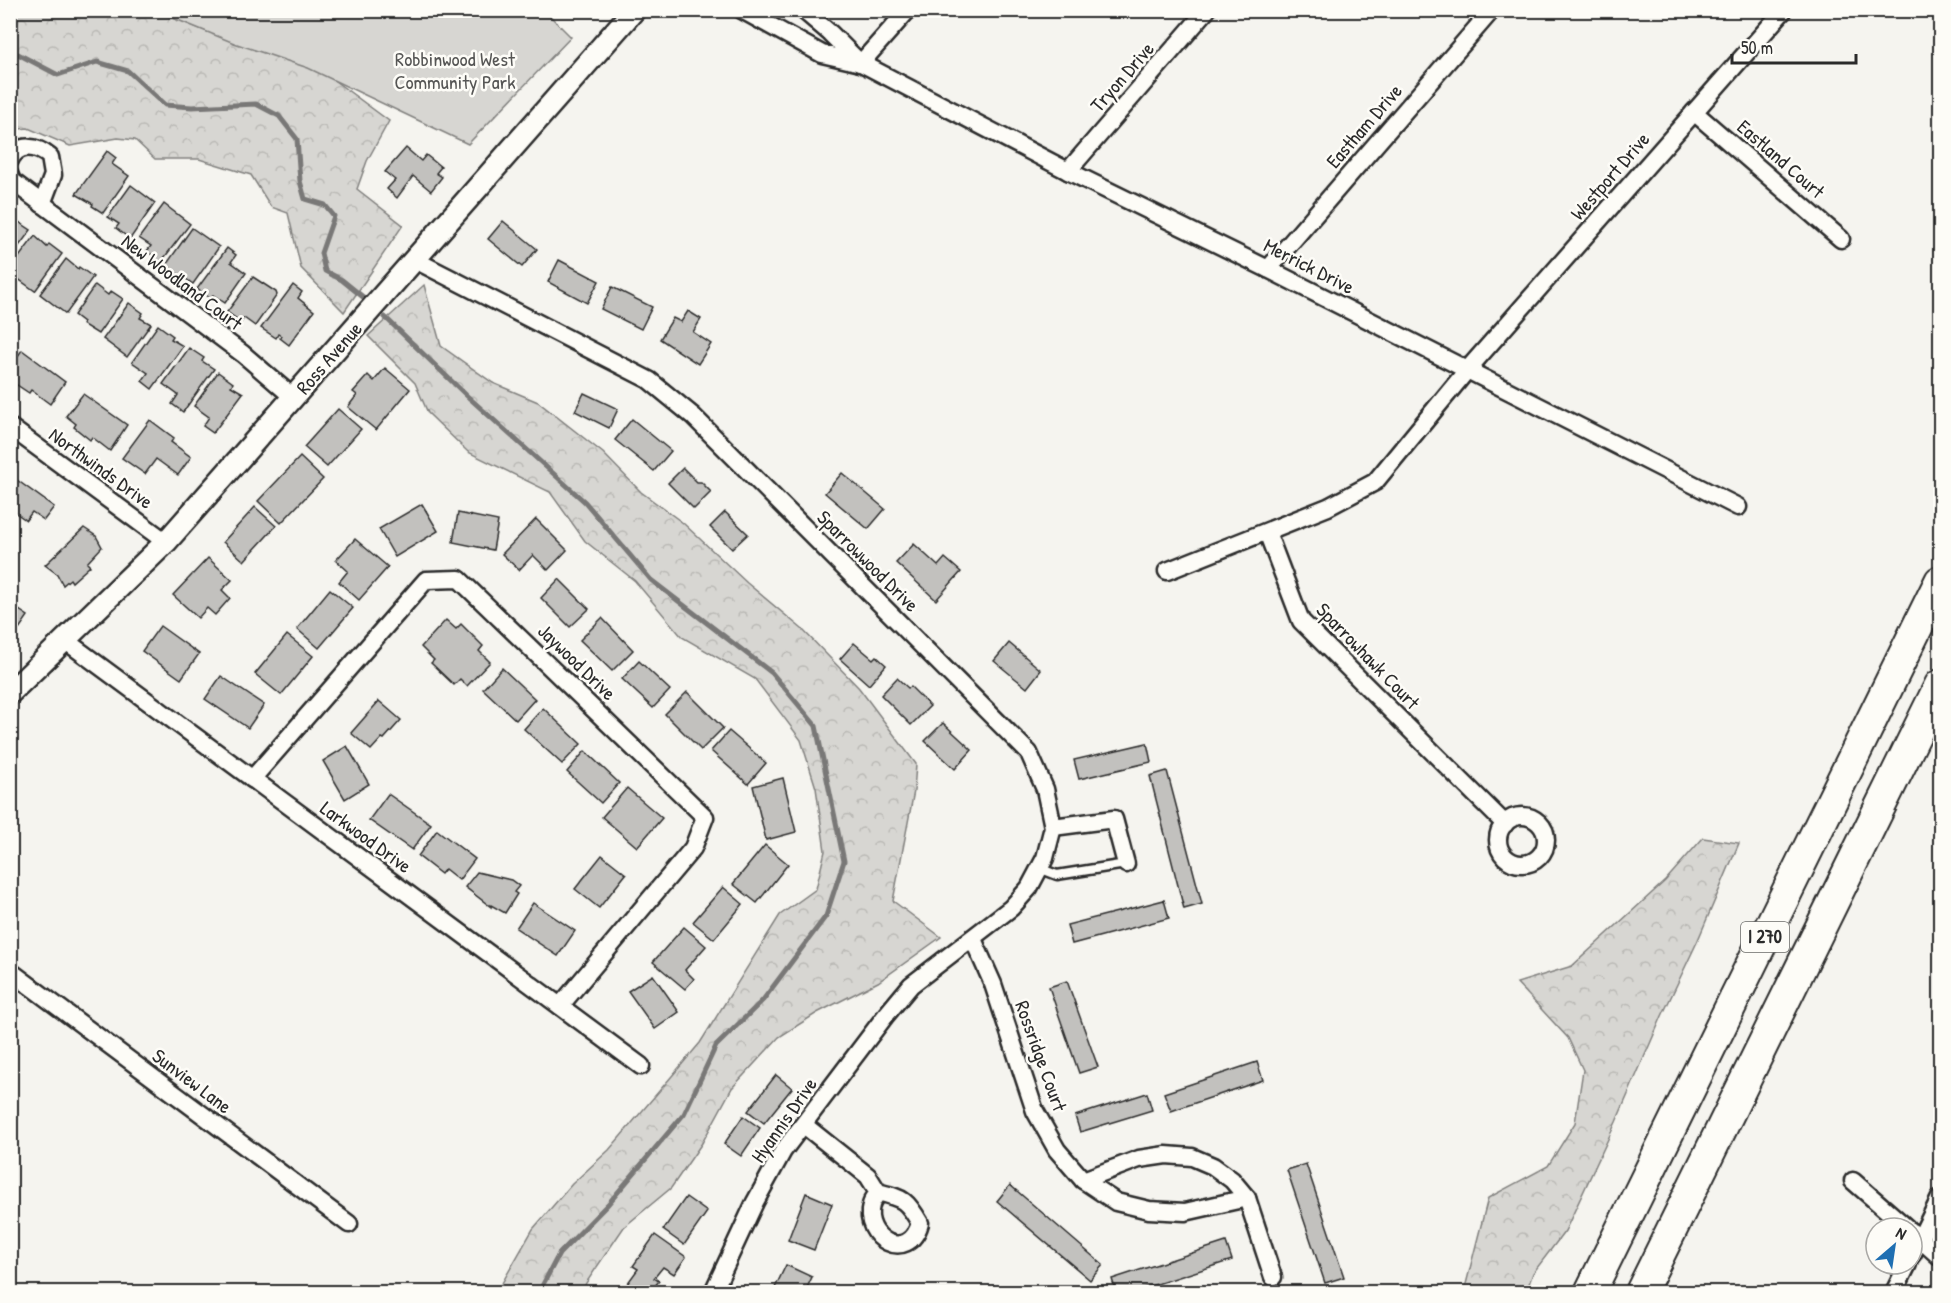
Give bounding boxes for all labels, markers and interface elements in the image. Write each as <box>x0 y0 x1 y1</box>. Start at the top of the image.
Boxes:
scale bar <box>1732 27 1856 65</box>
text: 50 m <box>1741 35 1773 60</box>
street label: Tryon Drive <box>1084 36 1160 118</box>
park label: Robbinwood West Community Park <box>394 45 516 95</box>
street label: Eastham Drive <box>1320 78 1408 174</box>
street label: Eastland Court <box>1732 113 1832 205</box>
street label: Westport Drive <box>1564 126 1655 225</box>
street label: New Woodland Court <box>116 227 249 337</box>
street label: Merrick Drive <box>1259 231 1359 300</box>
street label: Ross Avenue <box>290 316 368 400</box>
street label: Northwinds Drive <box>44 421 159 514</box>
street label: Sparrowwood Drive <box>812 504 925 617</box>
street label: Sparrowhawk Court <box>1311 597 1427 716</box>
street label: Jaywood Drive <box>532 618 622 706</box>
street label: Larkwood Drive <box>315 794 417 879</box>
road number: I 270 <box>1741 922 1789 952</box>
street label: Rossridge Court <box>1009 997 1074 1116</box>
street label: Sunview Lane <box>147 1042 238 1119</box>
street label: Hyannis Drive <box>744 1072 823 1168</box>
north arrow <box>1864 1216 1924 1276</box>
text: N <box>1892 1221 1911 1245</box>

